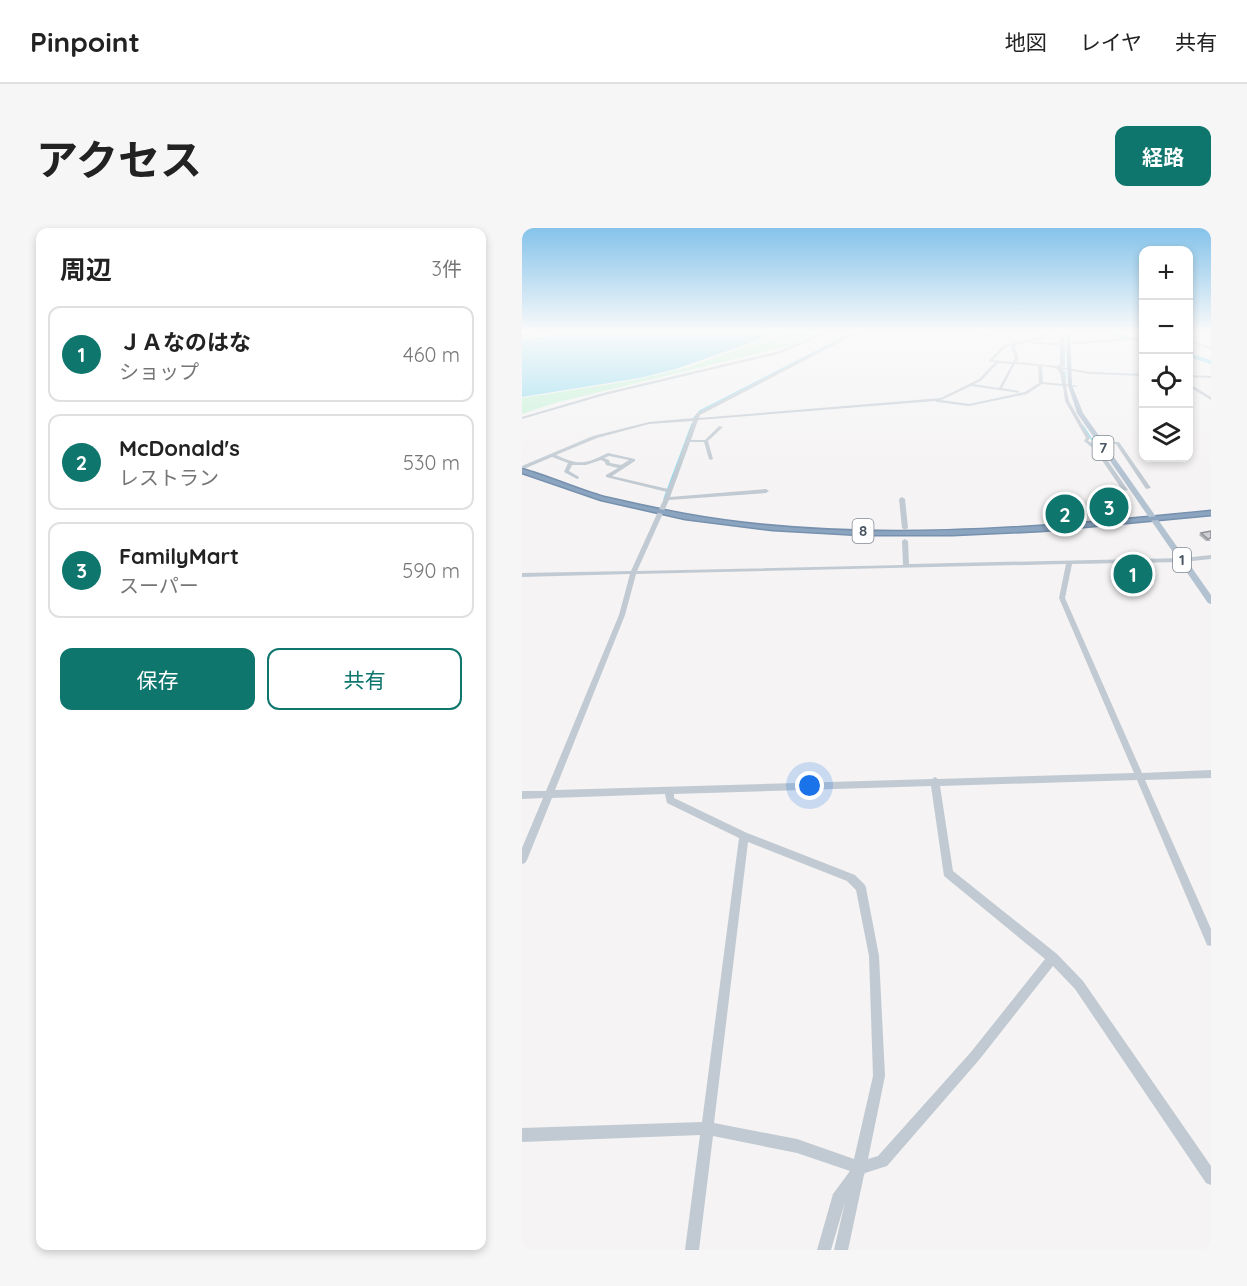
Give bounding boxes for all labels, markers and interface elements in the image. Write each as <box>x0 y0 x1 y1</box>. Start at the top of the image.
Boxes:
text: Pinpoint <box>30 24 140 59</box>
text: 地図 <box>1005 29 1047 55</box>
text: レイヤ <box>1080 29 1142 55</box>
text: 共有 <box>1175 29 1217 55</box>
button: 経路 <box>1115 126 1211 186</box>
text: アクセス <box>36 133 202 186</box>
map controls <box>1139 246 1193 462</box>
button: + <box>1139 246 1193 300</box>
text: 周辺 <box>60 253 112 286</box>
text: 3件 <box>432 256 462 281</box>
button: − <box>1139 300 1193 354</box>
text: ＪＡなのはな <box>119 328 251 356</box>
text: 1 <box>78 342 85 367</box>
text: 460 m <box>403 342 460 367</box>
button: locate <box>1139 354 1193 408</box>
text: ショップ <box>119 359 199 384</box>
button: layers <box>1139 408 1193 462</box>
text: McDonald's <box>119 434 240 462</box>
road number: 7 <box>1092 436 1114 460</box>
text: 2 <box>76 450 87 475</box>
text: 530 m <box>403 450 460 475</box>
text: レストラン <box>119 465 219 490</box>
pin: 3 <box>1090 484 1128 530</box>
pin: 2 <box>1046 492 1084 536</box>
road number: 8 <box>852 519 874 543</box>
text: FamilyMart <box>119 542 239 570</box>
road number: 1 <box>1173 548 1191 572</box>
pin: 1 <box>1114 552 1152 596</box>
text: 3 <box>76 558 87 583</box>
text: 590 m <box>402 558 460 583</box>
text: スーパー <box>119 573 199 598</box>
button: 保存 <box>60 648 255 710</box>
button: 共有 <box>267 648 462 710</box>
your location <box>795 771 824 800</box>

